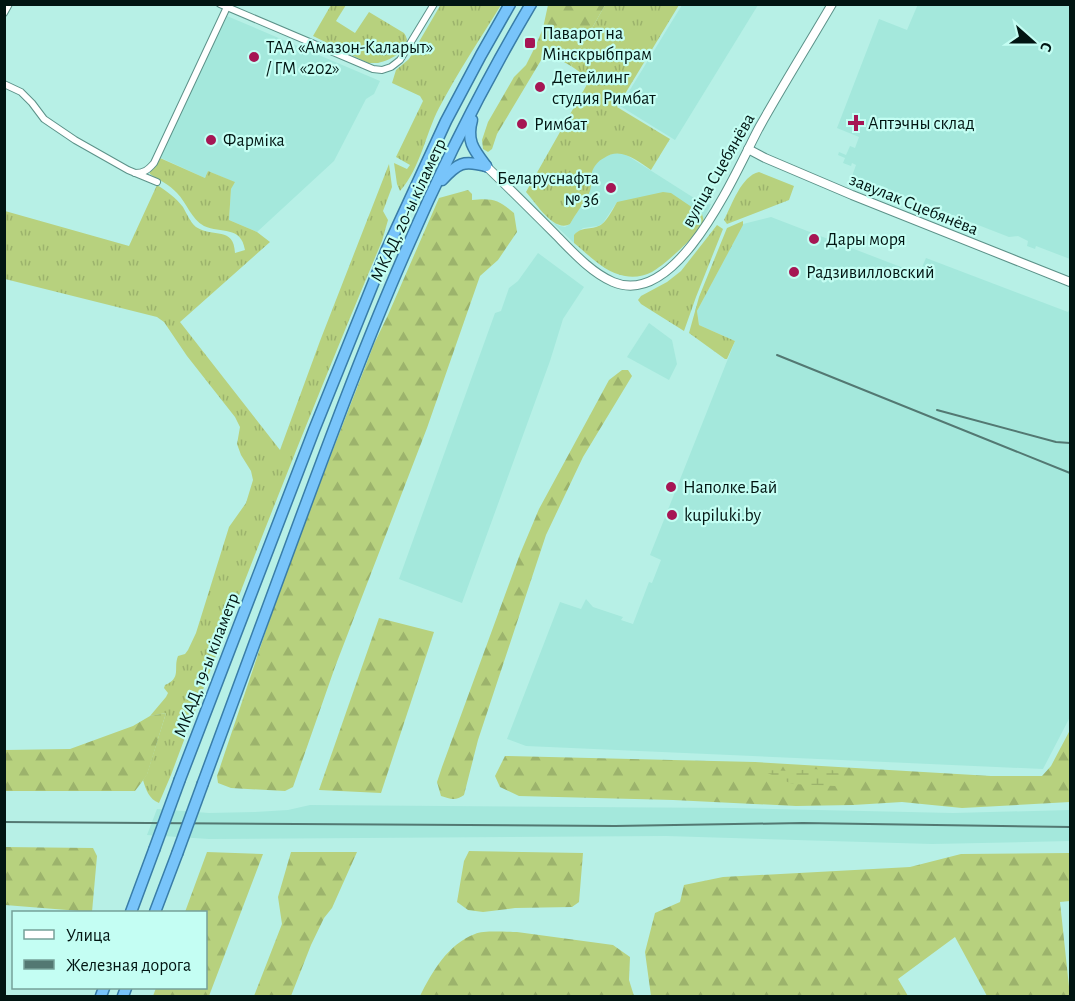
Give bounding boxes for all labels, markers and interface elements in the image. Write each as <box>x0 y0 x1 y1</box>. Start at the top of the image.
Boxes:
north arrow <box>1003 12 1063 72</box>
place label: Паварот на Мінскрыбпрам <box>542 25 652 64</box>
marker: Паварот на Мінскрыбпрам <box>523 36 537 50</box>
place label: ТАА «Амазон-Каларыт» / ГМ «202» <box>266 39 433 78</box>
text: С <box>1037 40 1055 54</box>
marker: ТАА «Амазон-Каларыт» / ГМ «202» <box>247 50 261 64</box>
place label: Детейлинг студия Римбат <box>552 69 656 108</box>
marker: Детейлинг студия Римбат <box>533 80 547 94</box>
street label: вуліца Сцебянёва <box>678 110 759 230</box>
place label: Римбат <box>534 115 588 134</box>
place label: Аптэчны склад <box>868 115 975 133</box>
marker: Аптэчны склад <box>849 116 863 130</box>
marker: Римбат <box>515 117 529 131</box>
place label: Фарміка <box>223 132 285 150</box>
marker: Фарміка <box>204 133 218 147</box>
street label: МКАД, 20-ы кіламетр <box>368 136 450 285</box>
place label: Беларуснафта № 36 <box>497 170 599 209</box>
street label: завулак Сцебянёва <box>847 170 981 239</box>
marker: Беларуснафта № 36 <box>604 181 618 195</box>
place label: Дары моря <box>826 231 906 249</box>
marker: Дары моря <box>807 232 821 246</box>
place label: Радзивилловский <box>806 264 935 282</box>
marker: Радзивилловский <box>787 265 801 279</box>
place label: Наполке.Бай <box>683 479 777 497</box>
marker: Наполке.Бай <box>664 480 678 494</box>
place label: kupiluki.by <box>684 507 761 525</box>
marker: kupiluki.by <box>665 508 679 522</box>
street label: МКАД, 19-ы кіламетр <box>171 591 243 740</box>
legend <box>12 911 207 989</box>
text: Улица <box>66 927 111 945</box>
text: Железная дорога <box>66 957 191 975</box>

